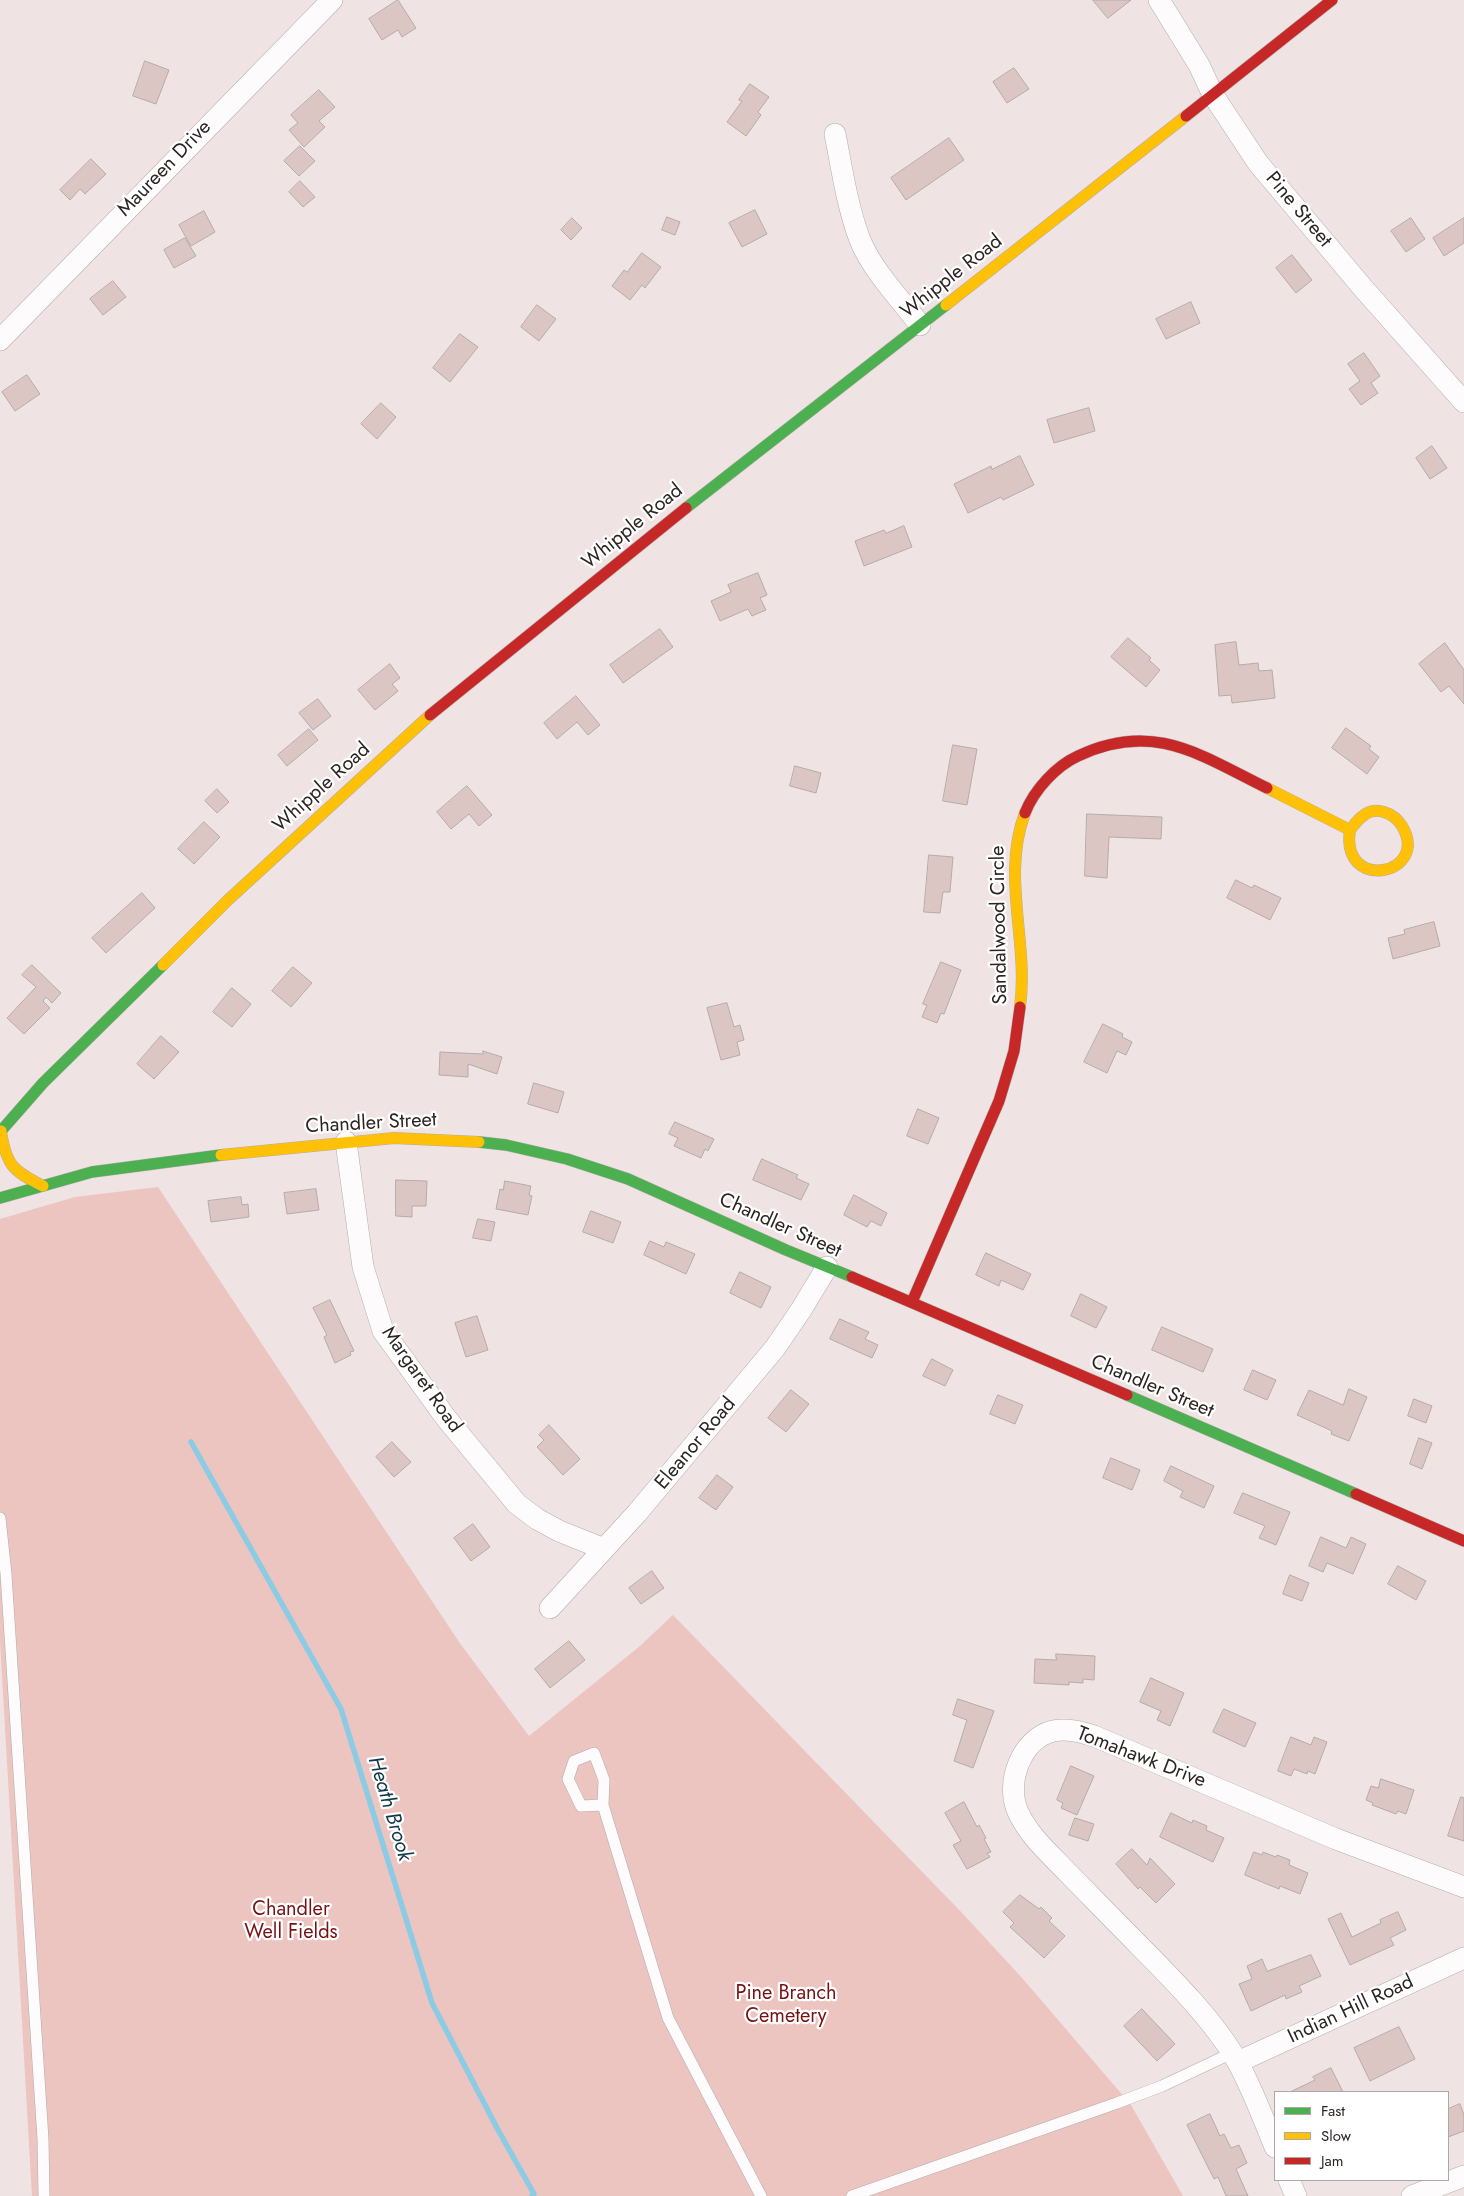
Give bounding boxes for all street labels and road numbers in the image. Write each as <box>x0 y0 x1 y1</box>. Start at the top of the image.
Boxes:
street label: Maureen Drive <box>113 116 217 222</box>
street label: Pine Street <box>1260 168 1336 252</box>
street label: Whipple Road <box>896 230 1008 324</box>
street label: Whipple Road <box>578 479 688 575</box>
street label: Whipple Road <box>269 738 375 838</box>
street label: Sandalwood Circle <box>987 845 1013 1005</box>
street label: Chandler Street <box>305 1109 437 1139</box>
street label: Chandler Street <box>715 1188 845 1264</box>
street label: Margaret Road <box>376 1322 466 1438</box>
street label: Chandler Street <box>1087 1350 1217 1424</box>
street label: Eleanor Road <box>651 1393 741 1495</box>
street label: Tomahawk Drive <box>1073 1722 1209 1794</box>
street label: Indian Hill Road <box>1284 1970 1418 2050</box>

